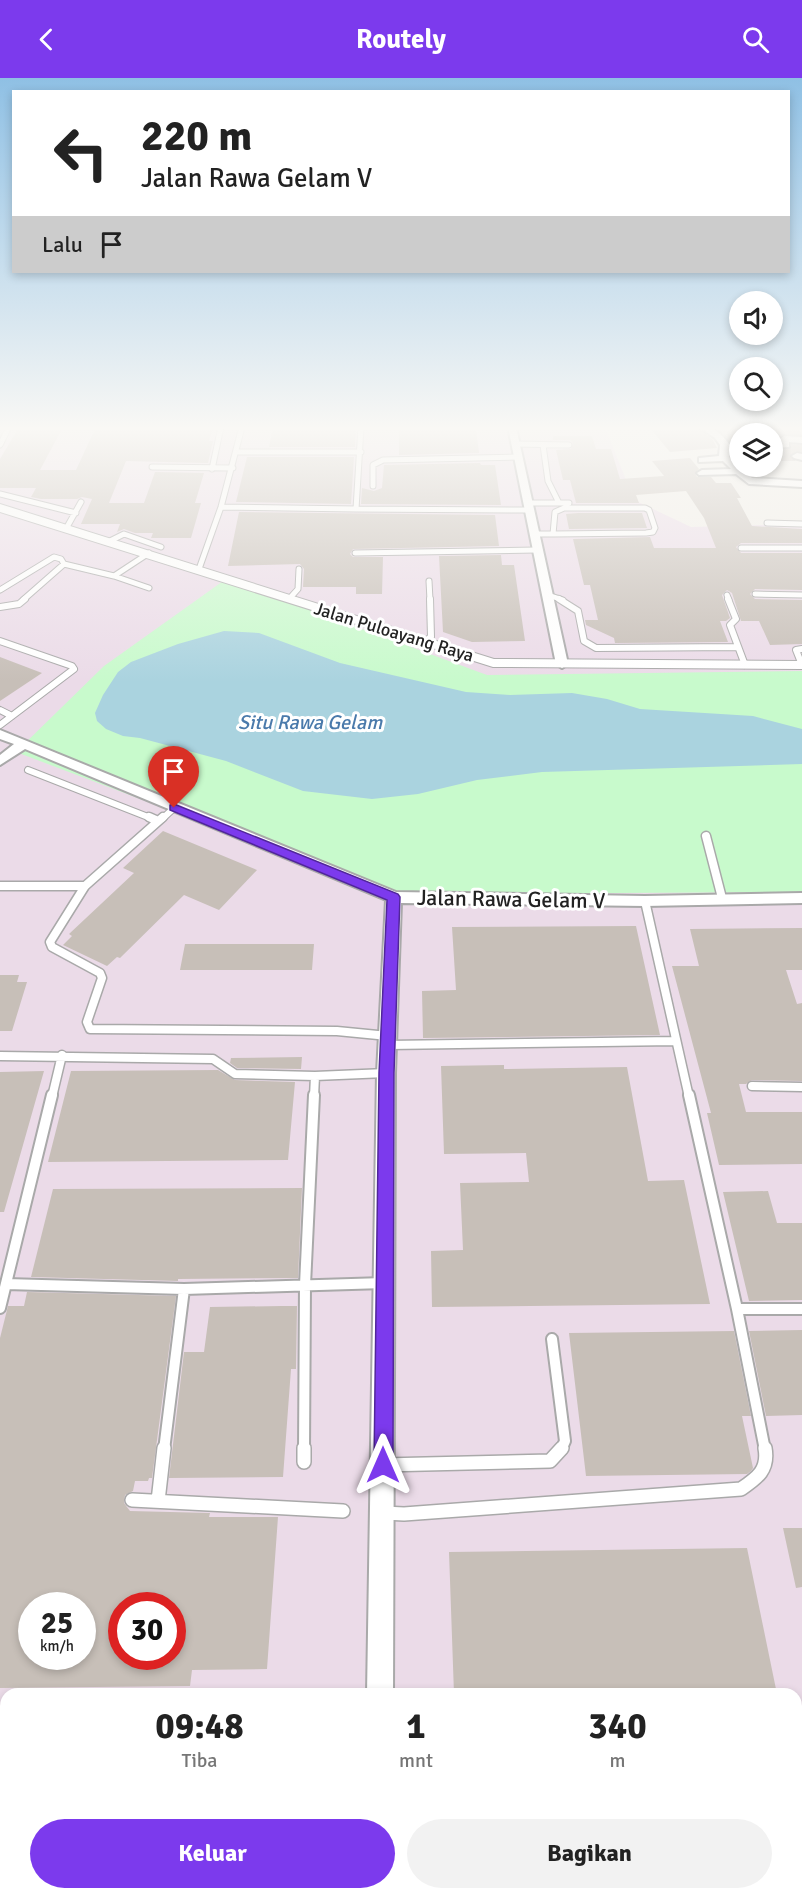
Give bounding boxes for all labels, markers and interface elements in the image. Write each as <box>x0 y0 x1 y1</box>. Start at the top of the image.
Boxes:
icon: back <box>30 23 63 56</box>
text: Routely <box>356 23 446 56</box>
icon: search <box>739 23 772 56</box>
text: 220 m <box>141 111 252 162</box>
icon: left <box>42 114 120 192</box>
text: Jalan Rawa Gelam V <box>141 162 372 195</box>
icon: arrive <box>95 228 128 261</box>
text: Lalu <box>42 231 83 258</box>
map controls <box>729 291 783 477</box>
button: sound <box>729 291 783 345</box>
button: search <box>729 357 783 411</box>
button: layers <box>729 423 783 477</box>
street label: Jalan Puloayang Raya <box>312 597 476 667</box>
water label: Situ Rawa Gelam <box>238 710 383 735</box>
pin <box>148 746 199 808</box>
icon: arrive <box>157 755 190 788</box>
street label: Jalan Rawa Gelam V <box>417 884 606 914</box>
position arrow <box>351 1433 415 1497</box>
speed limit sign: 30 <box>108 1592 186 1670</box>
text: 25 <box>41 1605 73 1642</box>
text: km/h <box>40 1637 74 1655</box>
text: 09:48 <box>155 1704 244 1749</box>
text: 1 <box>406 1704 426 1749</box>
text: 340 <box>588 1704 647 1749</box>
text: Tiba <box>182 1748 218 1773</box>
text: mnt <box>399 1748 433 1773</box>
text: m <box>610 1748 625 1773</box>
button: Keluar <box>30 1819 395 1888</box>
button: Bagikan <box>407 1819 772 1888</box>

